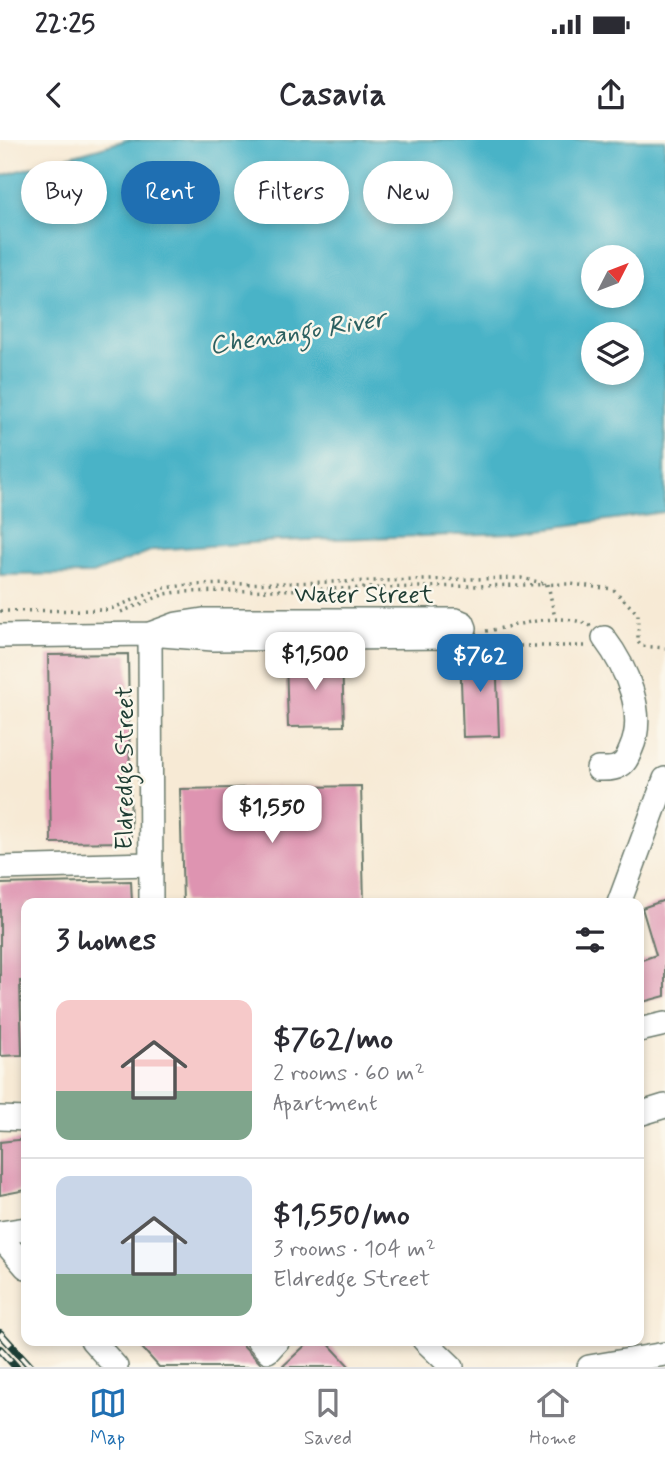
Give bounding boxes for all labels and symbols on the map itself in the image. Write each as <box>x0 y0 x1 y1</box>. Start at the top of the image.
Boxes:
north arrow <box>581 245 644 308</box>
water label: Chenango River <box>207 302 391 367</box>
street label: Water Street <box>294 580 434 611</box>
pin: $1,500 <box>258 632 372 692</box>
pin: $762 <box>439 634 521 694</box>
street label: Eldredge Street <box>110 686 144 850</box>
pin: $1,550 <box>215 786 329 845</box>

